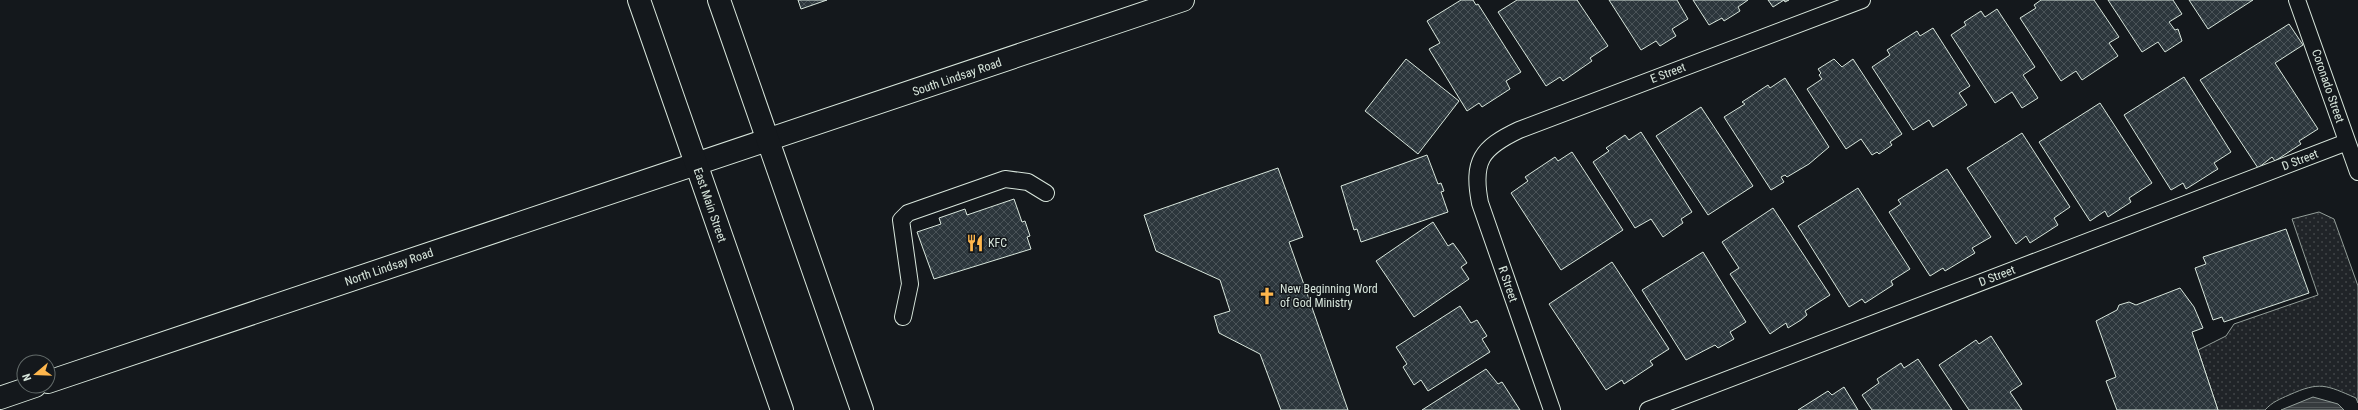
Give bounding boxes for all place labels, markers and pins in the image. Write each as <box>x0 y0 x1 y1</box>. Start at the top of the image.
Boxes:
restaurant icon: KFC <box>965 233 985 253</box>
place label: KFC <box>988 236 1007 250</box>
place label: New Beginning Word of God Ministry <box>1280 282 1378 310</box>
church icon: New Beginning Word of God Ministry <box>1257 286 1277 306</box>

